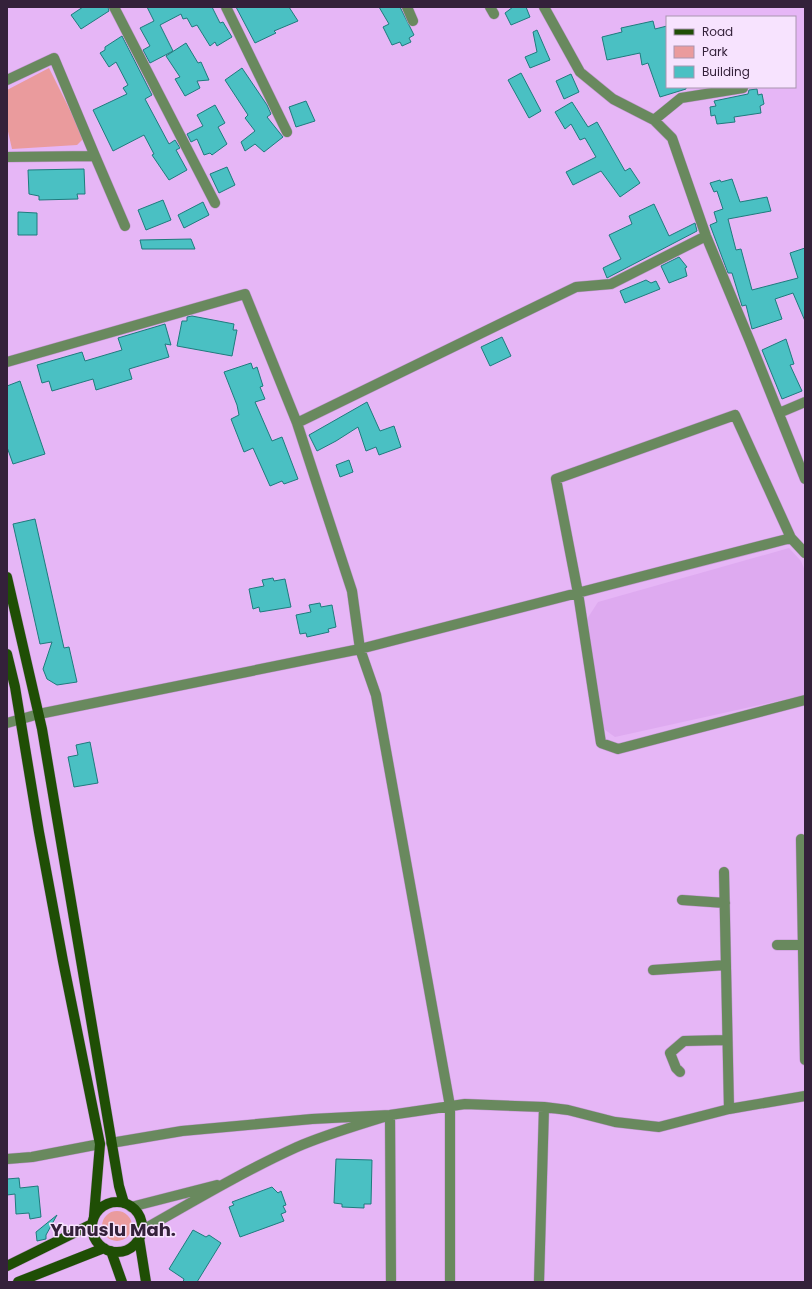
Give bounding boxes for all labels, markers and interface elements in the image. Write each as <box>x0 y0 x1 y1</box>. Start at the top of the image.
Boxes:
legend <box>666 16 796 88</box>
text: Road <box>702 23 733 40</box>
text: Park <box>702 43 729 60</box>
text: Building <box>702 63 750 80</box>
district label: Yunuslu Mah. <box>50 1217 176 1242</box>

